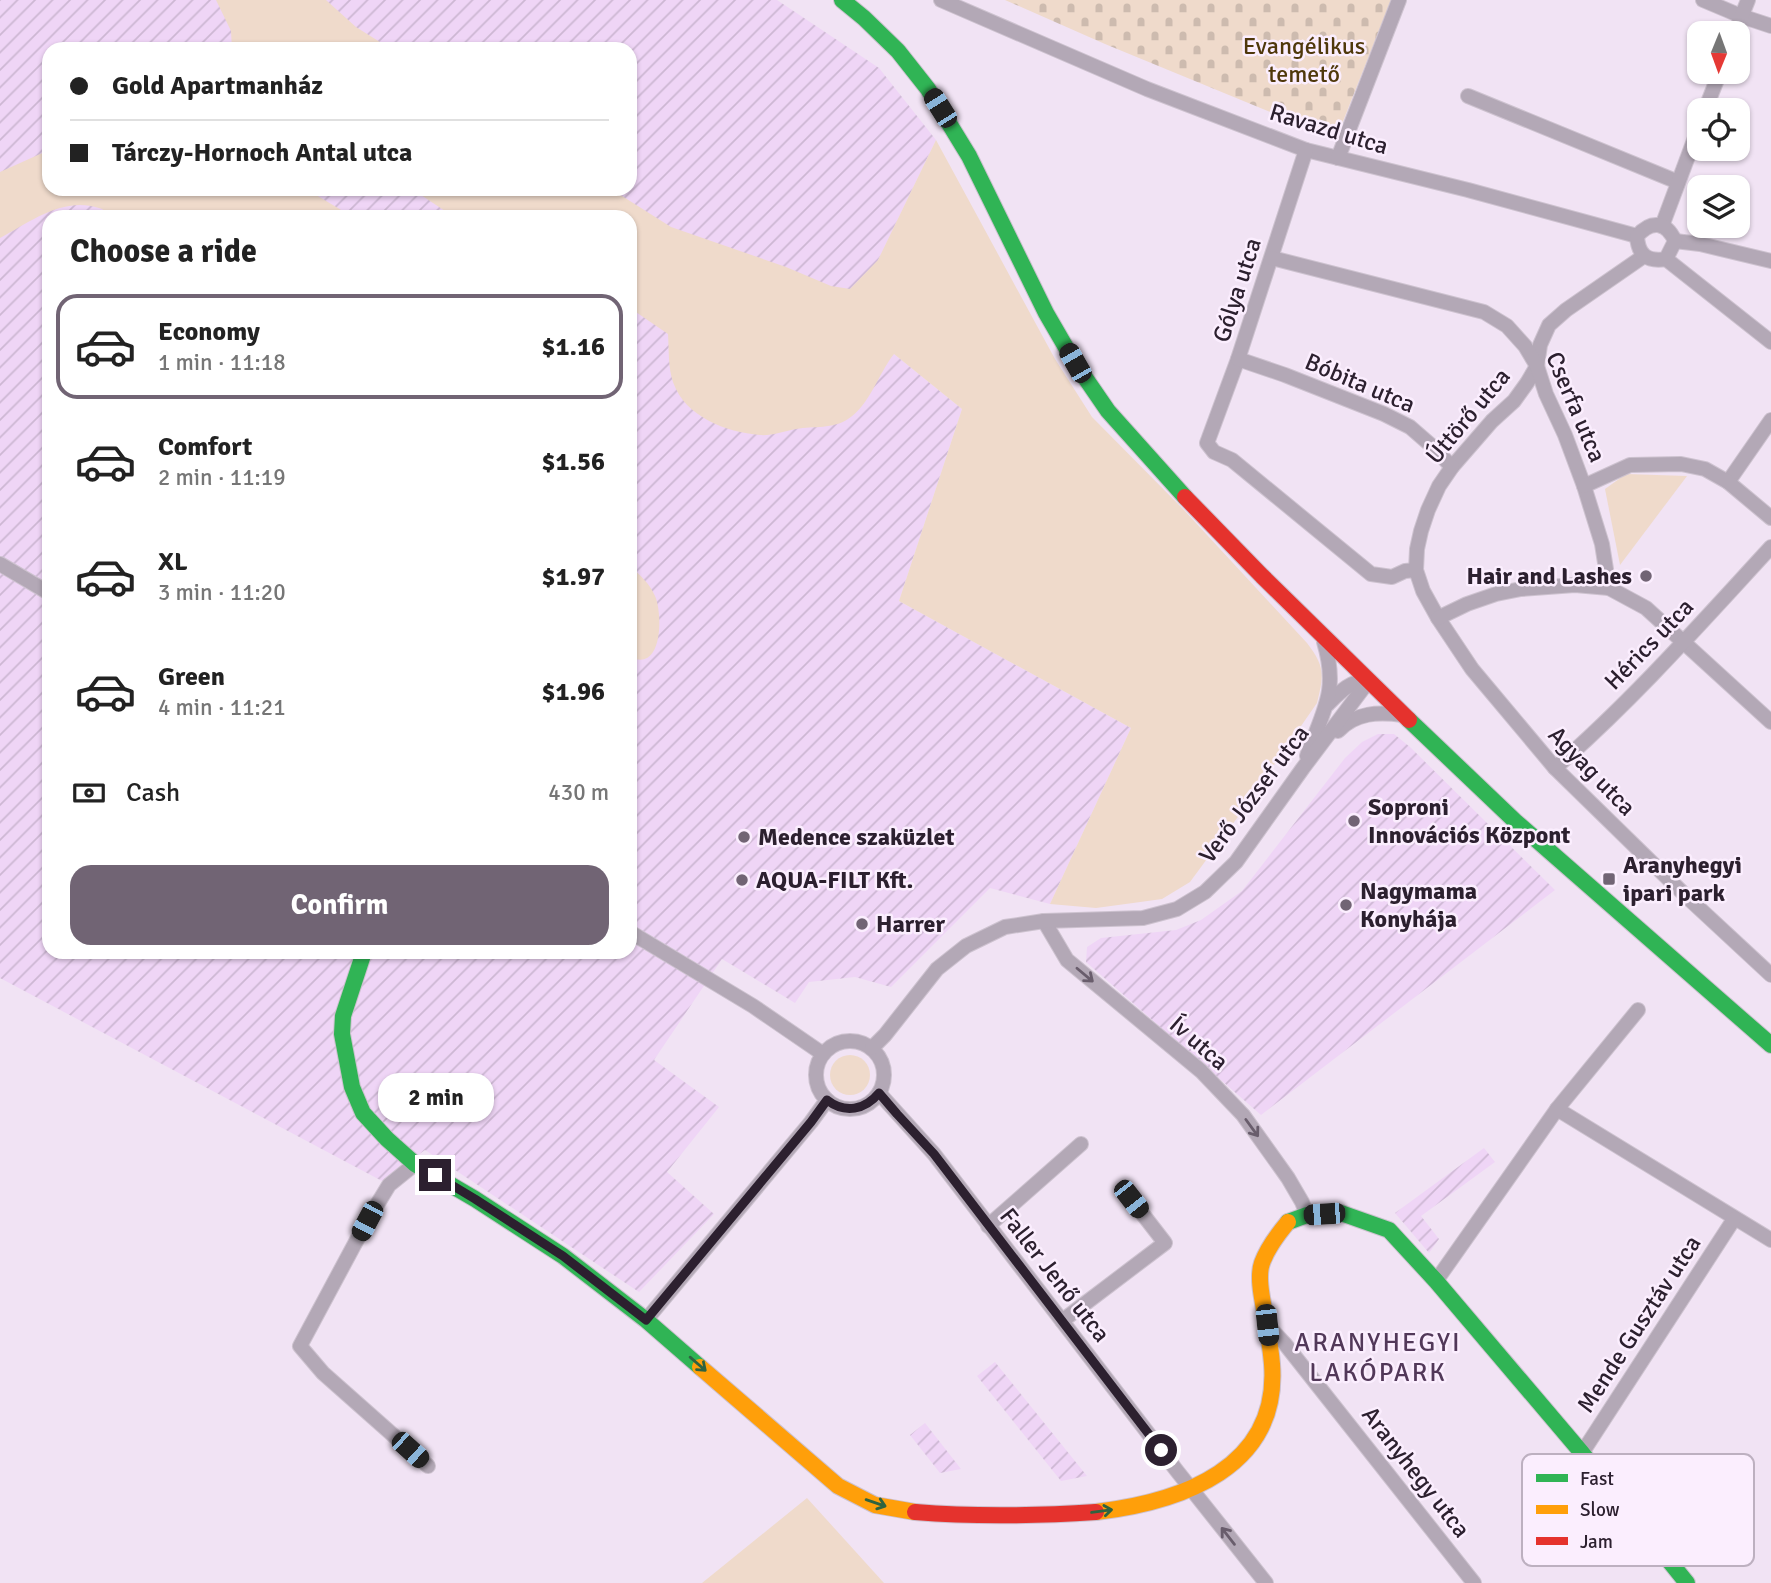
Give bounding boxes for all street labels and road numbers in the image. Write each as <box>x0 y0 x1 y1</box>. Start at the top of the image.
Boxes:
street label: Ravazd utca <box>1266 97 1392 161</box>
street label: Gólya utca <box>1206 234 1268 346</box>
street label: Bóbita utca <box>1300 346 1420 420</box>
street label: Cserfa utca <box>1539 347 1613 467</box>
street label: Úttörő utca <box>1419 362 1517 470</box>
street label: Hérics utca <box>1598 592 1700 696</box>
street label: Verő József utca <box>1192 719 1316 869</box>
street label: Agyag utca <box>1542 720 1642 822</box>
street label: Ív utca <box>1163 1009 1235 1077</box>
street label: Faller Jenő utca <box>993 1202 1117 1348</box>
street label: Mende Gusztáv utca <box>1570 1230 1708 1418</box>
street label: Aranyhegy utca <box>1355 1400 1477 1544</box>

